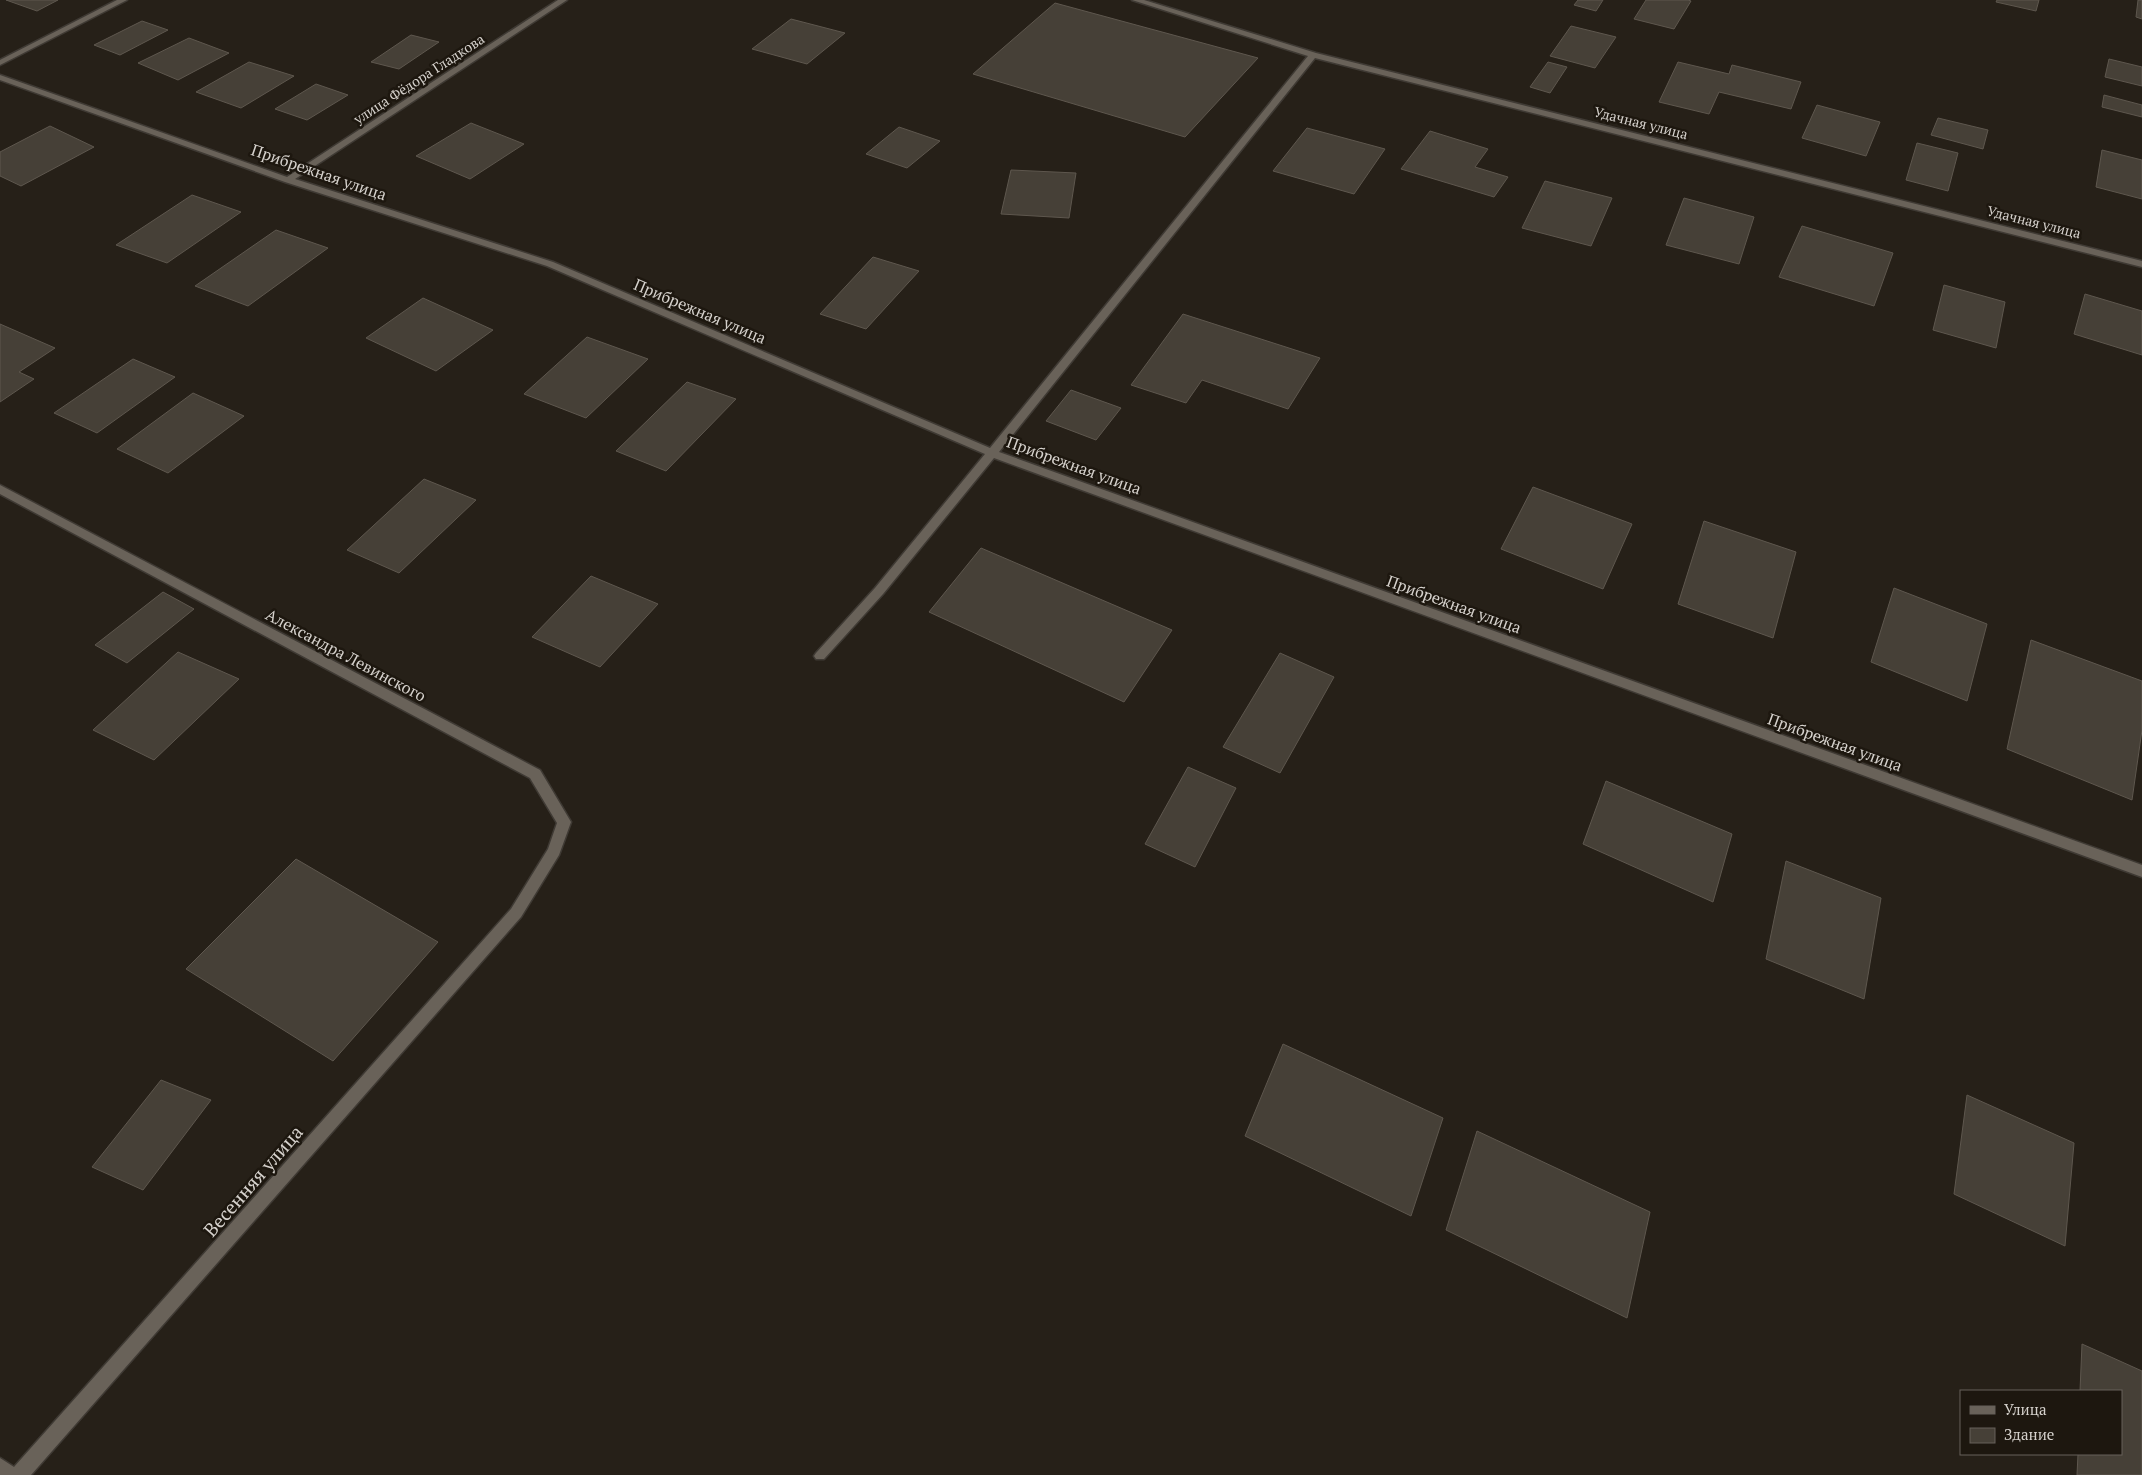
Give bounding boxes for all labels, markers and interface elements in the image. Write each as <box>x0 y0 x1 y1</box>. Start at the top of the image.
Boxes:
street label: улица Фёдора Гладкова <box>349 29 488 129</box>
street label: Удачная улица <box>1592 102 1690 143</box>
street label: Прибрежная улица <box>248 139 390 205</box>
street label: Удачная улица <box>1985 201 2083 242</box>
street label: Прибрежная улица <box>630 273 770 349</box>
street label: Прибрежная улица <box>1004 430 1144 500</box>
street label: Прибрежная улица <box>1384 569 1524 639</box>
street label: Александра Левинского <box>262 603 430 707</box>
street label: Прибрежная улица <box>1765 707 1905 777</box>
street label: Весенняя улица <box>197 1119 308 1242</box>
legend <box>1960 1390 2122 1455</box>
text: Улица <box>2004 1399 2047 1419</box>
text: Здание <box>2004 1424 2054 1444</box>

